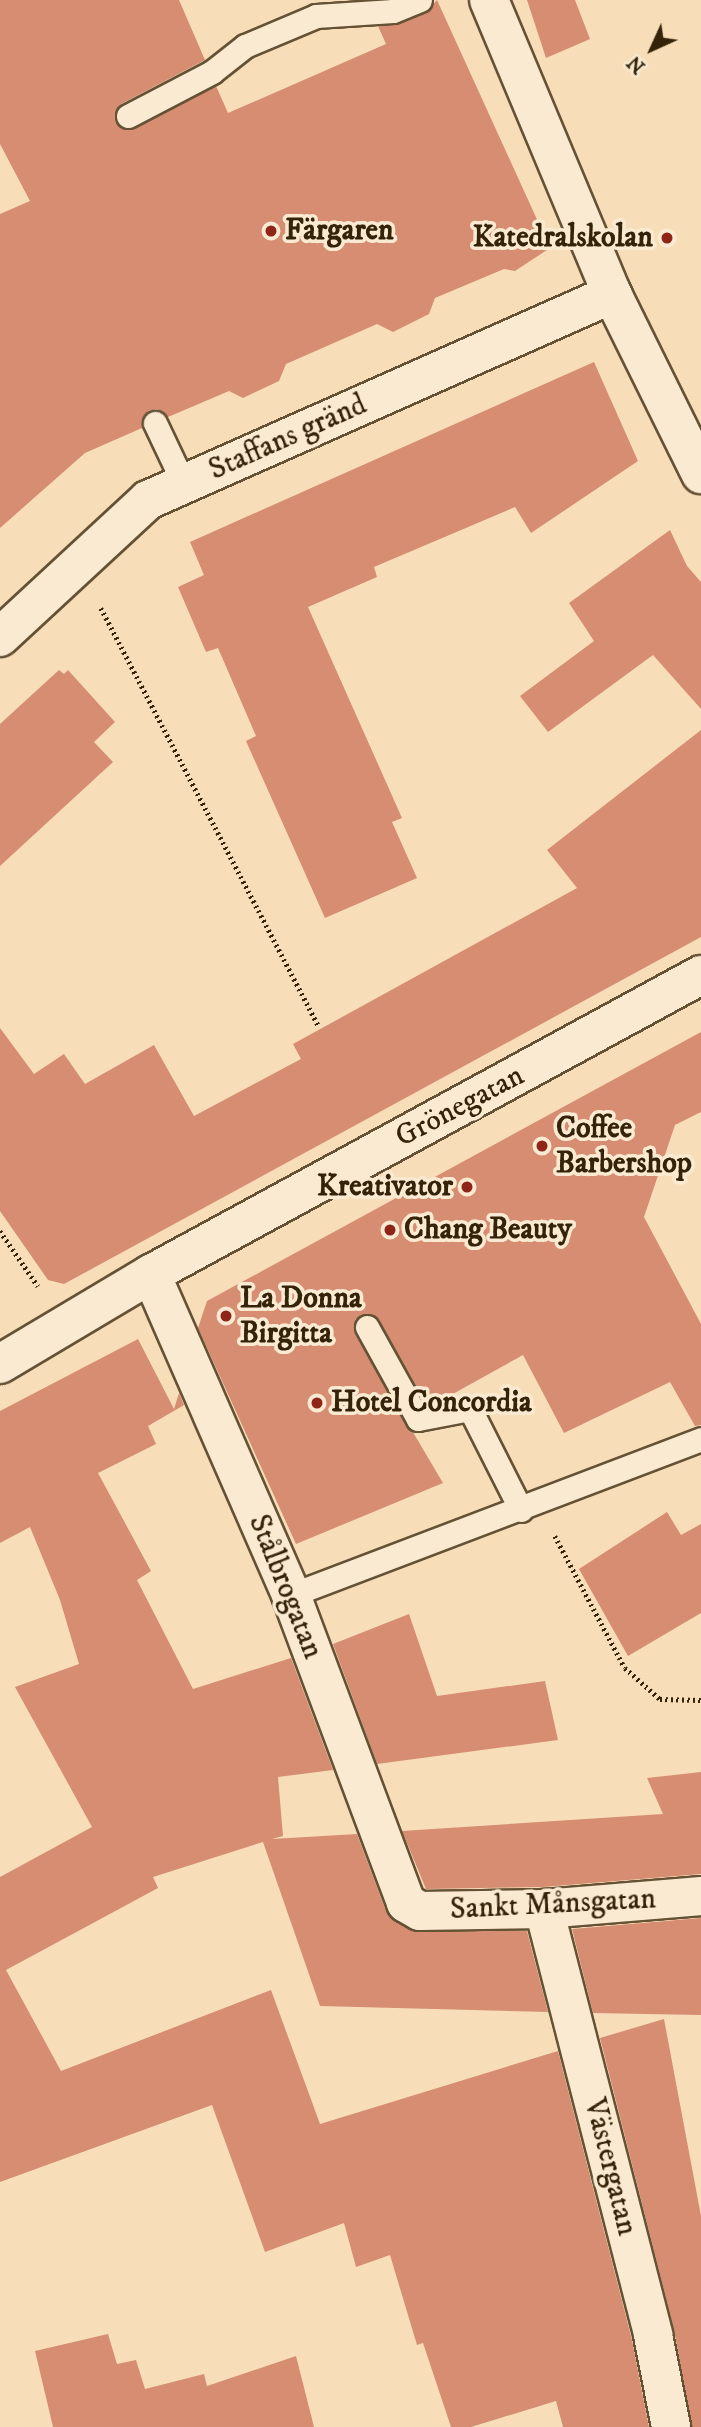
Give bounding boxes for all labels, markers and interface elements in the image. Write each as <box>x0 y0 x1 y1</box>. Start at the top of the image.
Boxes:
north arrow <box>617 14 687 84</box>
text: N <box>623 51 650 78</box>
place label: Färgaren <box>285 213 394 249</box>
place label: Katedralskolan <box>473 220 653 256</box>
marker: Färgaren <box>263 223 279 239</box>
marker: Katedralskolan <box>659 230 675 246</box>
street label: Staffans gränd <box>204 387 372 489</box>
street label: Grönegatan <box>390 1058 530 1156</box>
place label: Coffee Barbershop <box>556 1111 692 1182</box>
marker: Coffee Barbershop <box>534 1138 550 1154</box>
place label: Kreativator <box>317 1169 453 1205</box>
marker: Kreativator <box>459 1179 475 1195</box>
place label: Chang Beauty <box>404 1212 572 1248</box>
marker: Chang Beauty <box>382 1222 398 1238</box>
place label: La Donna Birgitta <box>240 1281 362 1352</box>
marker: La Donna Birgitta <box>218 1308 234 1324</box>
place label: Hotel Concordia <box>331 1385 532 1421</box>
marker: Hotel Concordia <box>309 1395 325 1411</box>
street label: Stålbrogatan <box>240 1510 330 1664</box>
street label: Sankt Månsgatan <box>449 1882 657 1928</box>
street label: Västergatan <box>576 2095 644 2239</box>

